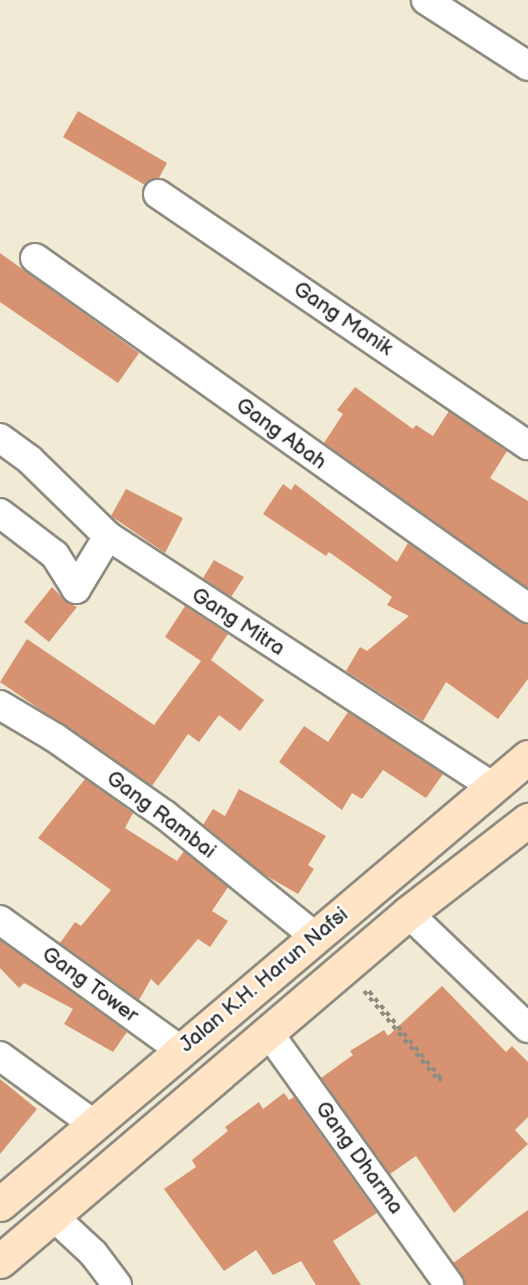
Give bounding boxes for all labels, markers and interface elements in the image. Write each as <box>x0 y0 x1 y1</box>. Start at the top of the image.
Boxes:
street label: Gang Manik <box>289 277 397 361</box>
street label: Gang Abah <box>231 393 331 475</box>
street label: Gang Mitra <box>187 583 289 661</box>
street label: Gang Rambai <box>101 766 221 864</box>
street label: Jalan K.H. Harun Nafsi <box>175 902 353 1058</box>
street label: Gang Tower <box>37 941 143 1029</box>
street label: Gang Dharma <box>310 1097 408 1219</box>

